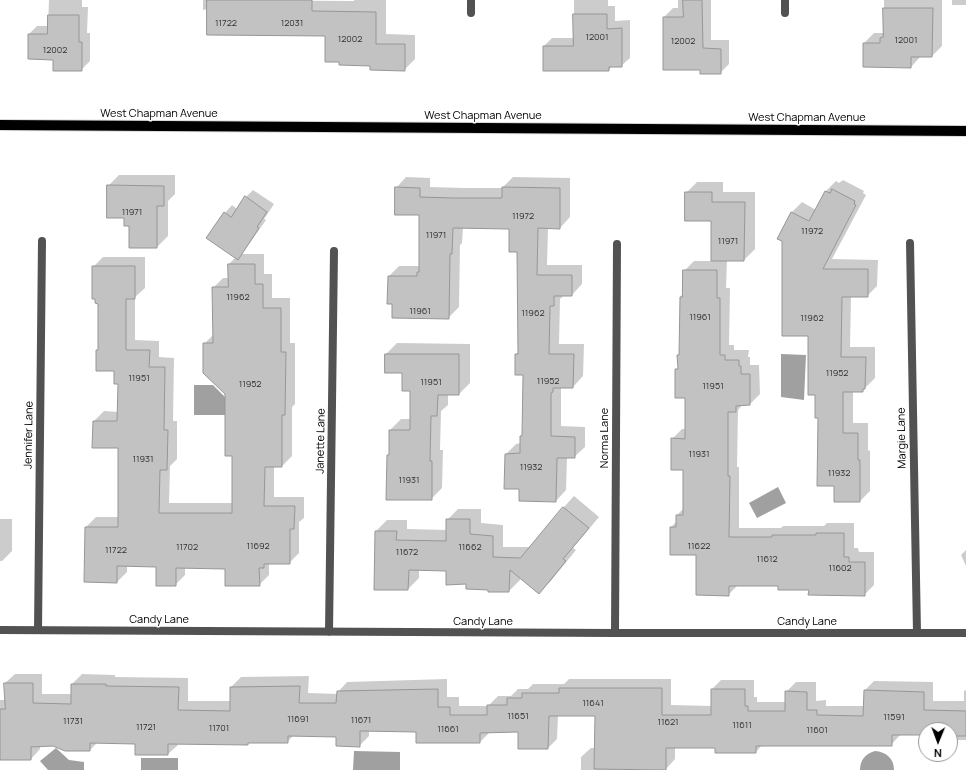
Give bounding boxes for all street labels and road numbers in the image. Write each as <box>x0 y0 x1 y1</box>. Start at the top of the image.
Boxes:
street label: West Chapman Avenue <box>100 107 218 121</box>
street label: West Chapman Avenue <box>424 109 542 123</box>
street label: West Chapman Avenue <box>748 111 866 125</box>
street label: Jennifer Lane <box>22 401 36 469</box>
street label: Margie Lane <box>895 407 909 469</box>
street label: Janette Lane <box>314 408 328 474</box>
street label: Norma Lane <box>598 408 612 468</box>
street label: Candy Lane <box>129 613 189 627</box>
street label: Candy Lane <box>453 615 513 629</box>
street label: Candy Lane <box>777 615 837 629</box>

